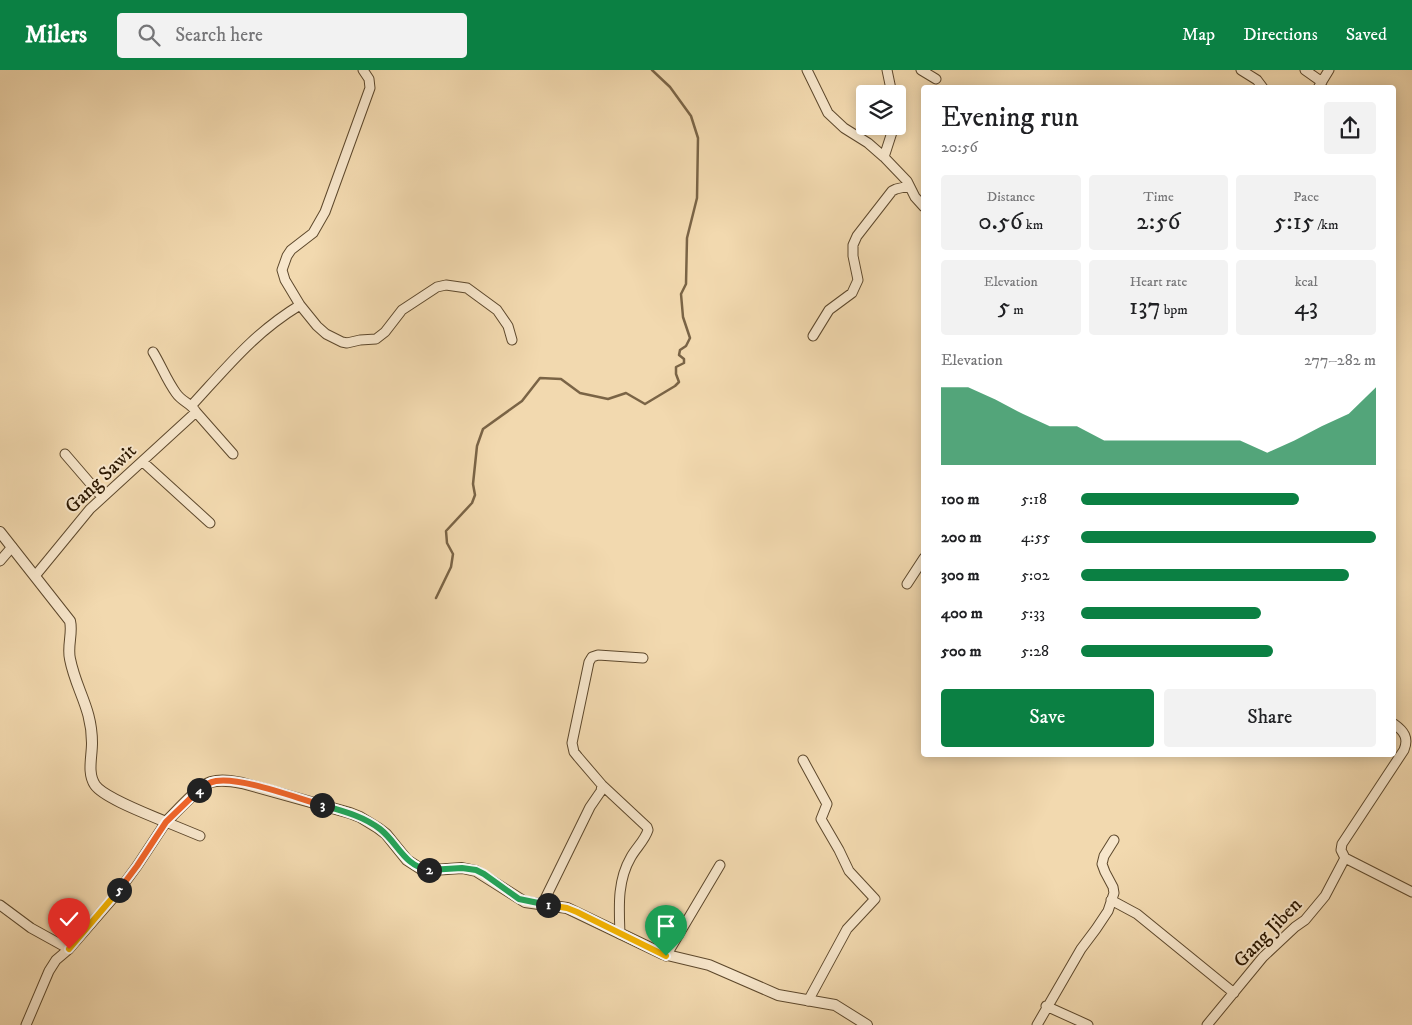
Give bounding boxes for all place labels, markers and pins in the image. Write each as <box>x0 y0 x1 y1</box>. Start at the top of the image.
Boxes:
pin: 4 <box>186 778 212 802</box>
pin: 3 <box>310 792 334 818</box>
pin: 2 <box>416 858 442 882</box>
pin: 5 <box>106 878 132 902</box>
pin: 1 <box>536 892 560 918</box>
pin <box>48 898 90 949</box>
pin <box>645 905 687 956</box>

